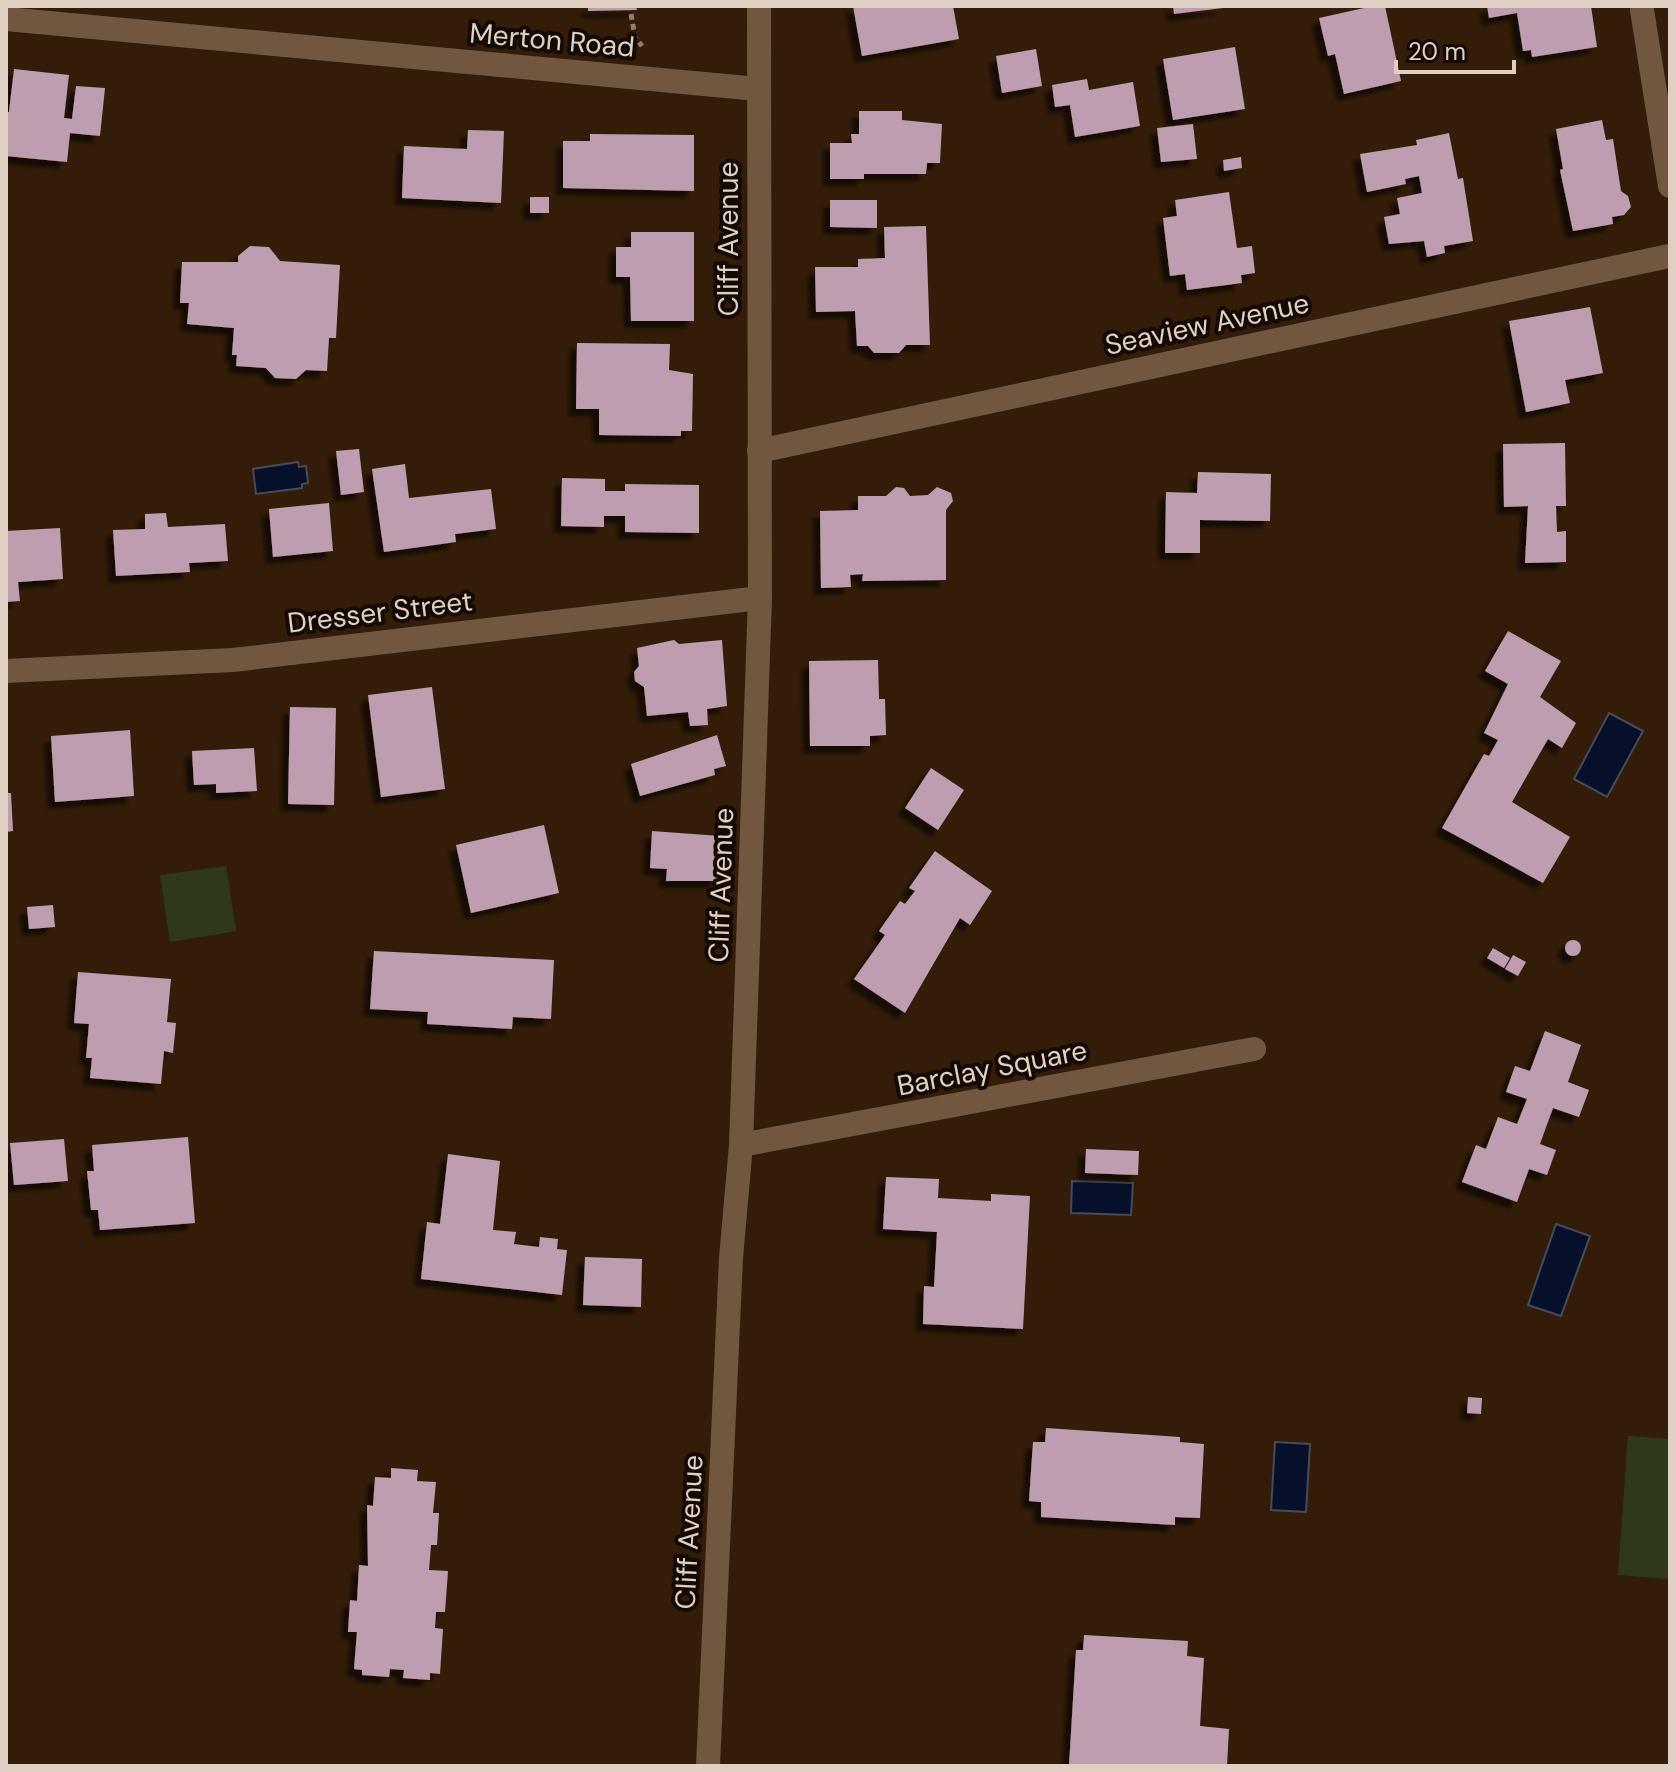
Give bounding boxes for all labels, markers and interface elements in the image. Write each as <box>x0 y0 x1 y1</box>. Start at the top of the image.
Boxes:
street label: Merton Road <box>468 14 636 66</box>
scale bar <box>1396 24 1514 74</box>
text: 20 m <box>1408 36 1466 67</box>
street label: Cliff Avenue <box>710 162 747 316</box>
street label: Seaview Avenue <box>1102 284 1312 364</box>
street label: Dresser Street <box>285 582 475 642</box>
street label: Cliff Avenue <box>700 807 742 963</box>
street label: Barclay Square <box>894 1031 1090 1105</box>
street label: Cliff Avenue <box>666 1454 712 1610</box>

